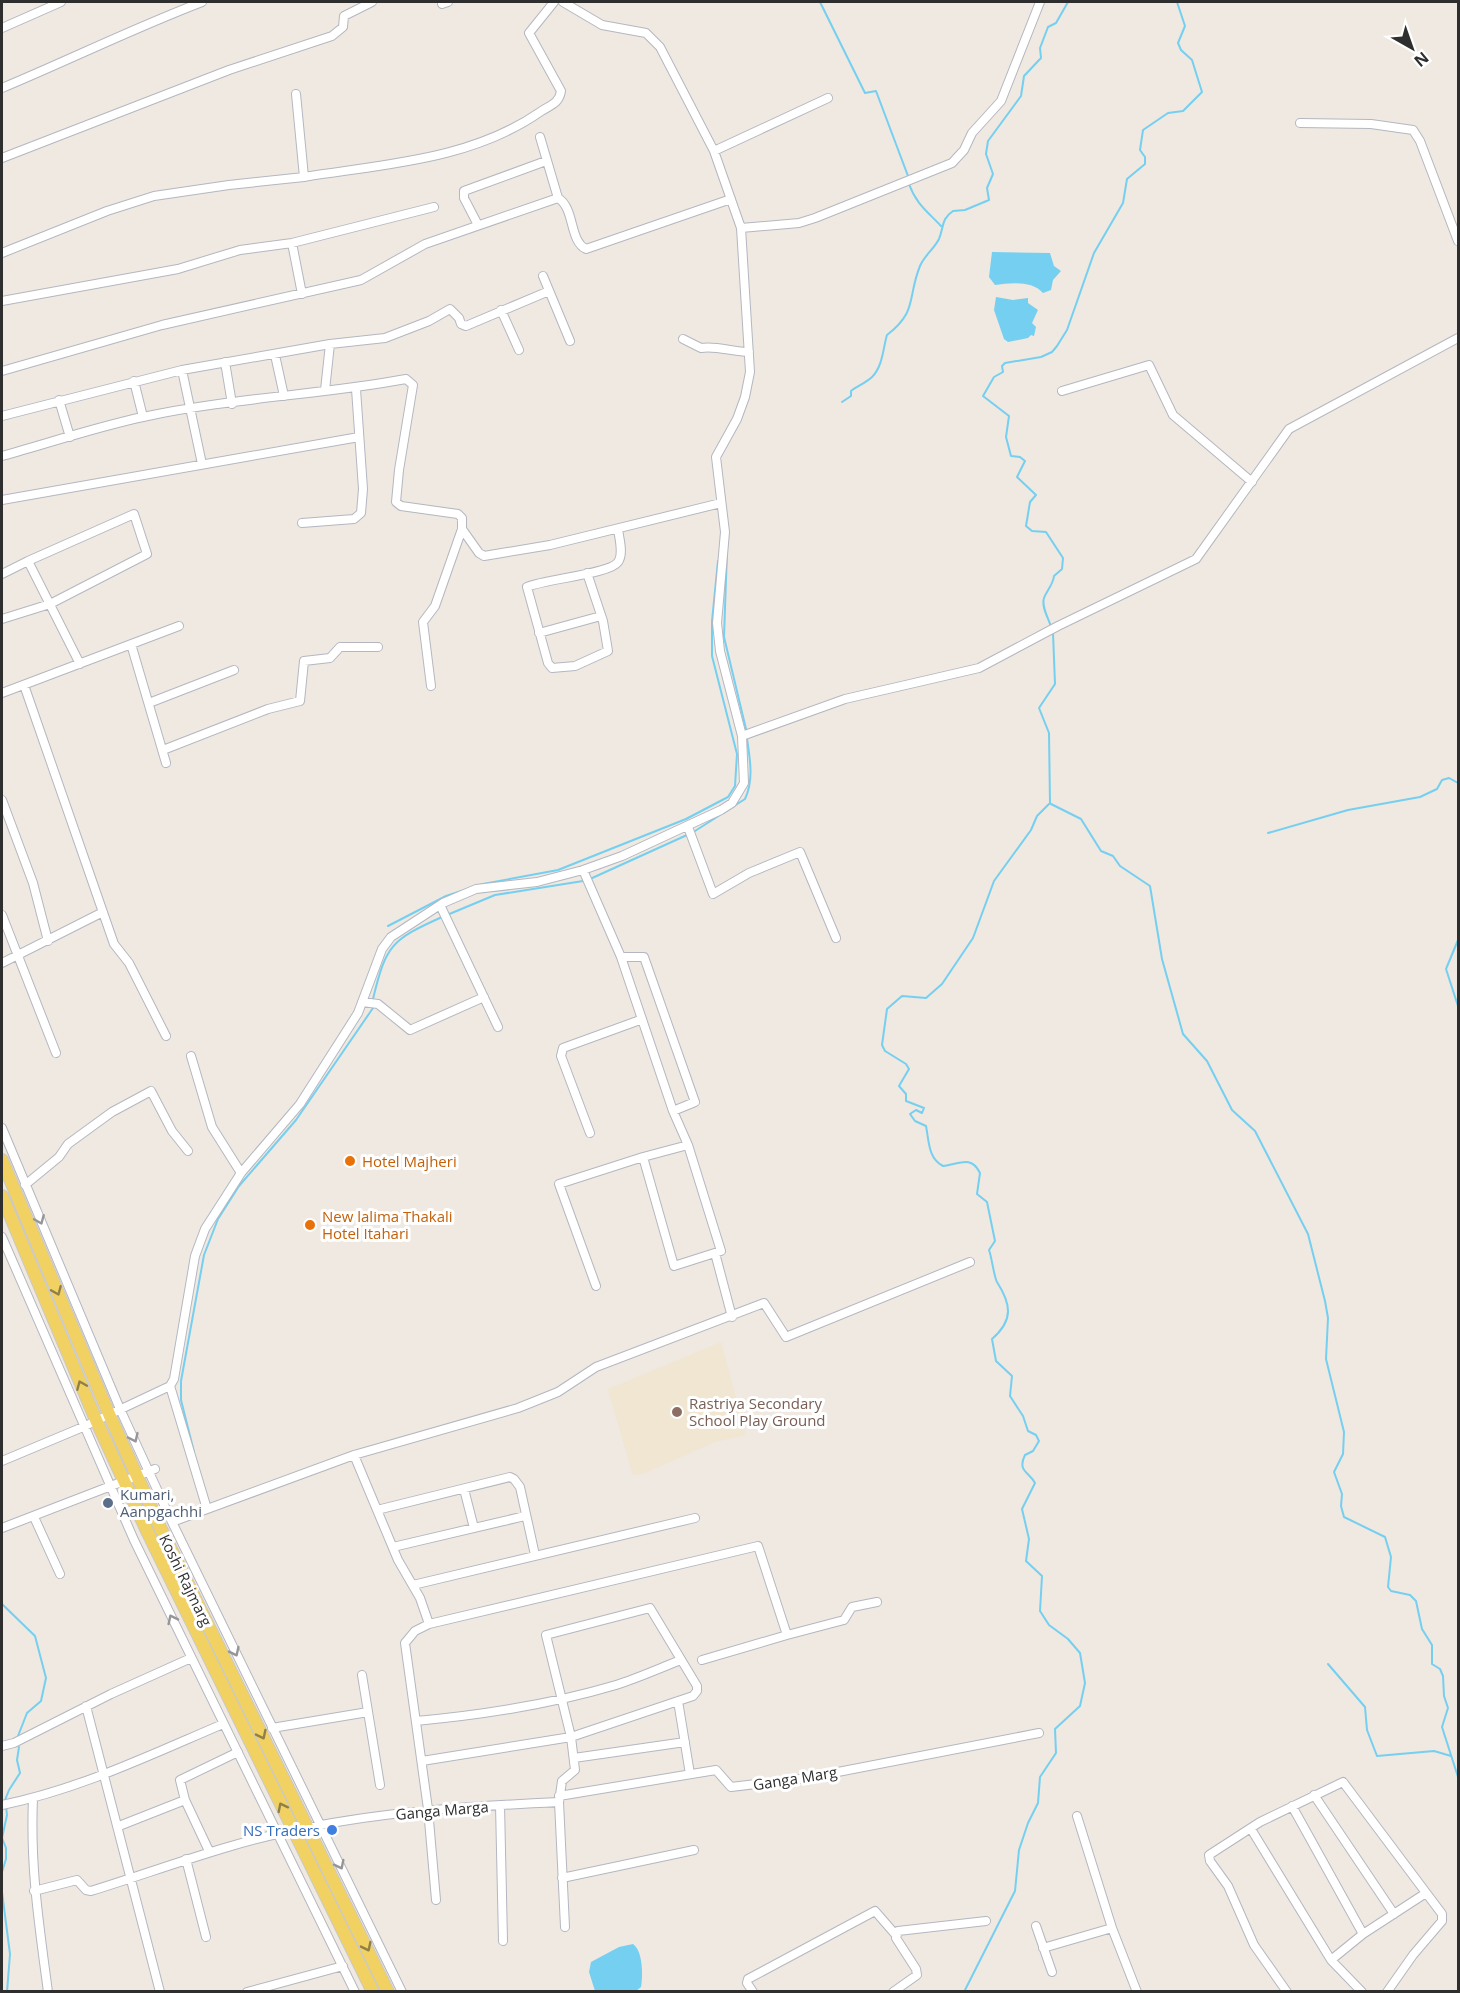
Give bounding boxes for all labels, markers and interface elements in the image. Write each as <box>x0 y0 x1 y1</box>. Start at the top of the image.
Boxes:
north arrow <box>1382 18 1442 78</box>
text: N <box>1410 47 1434 72</box>
place label: Hotel Majheri <box>362 1151 457 1171</box>
marker: Hotel Majheri <box>343 1154 357 1168</box>
place label: New lalima Thakali Hotel Itahari <box>322 1206 453 1243</box>
one-way arrow <box>33 1214 45 1225</box>
marker: New lalima Thakali Hotel Itahari <box>303 1218 317 1232</box>
one-way arrow <box>50 1285 62 1296</box>
one-way arrow <box>76 1380 88 1391</box>
place label: Rastriya Secondary School Play Ground <box>689 1393 826 1430</box>
marker: Rastriya Secondary School Play Ground <box>670 1405 684 1419</box>
one-way arrow <box>126 1432 138 1443</box>
place label: Kumari, Aanpgachhi <box>120 1484 202 1521</box>
marker: Kumari, Aanpgachhi <box>101 1496 115 1510</box>
street label: Koshi Rajmarg <box>155 1531 217 1629</box>
one-way arrow <box>168 1614 179 1625</box>
one-way arrow <box>228 1646 239 1657</box>
one-way arrow <box>255 1729 266 1739</box>
street label: Ganga Marg <box>751 1761 839 1795</box>
street label: Ganga Marga <box>395 1796 489 1824</box>
one-way arrow <box>278 1803 289 1813</box>
place label: NS Traders <box>243 1820 320 1840</box>
marker: NS Traders <box>325 1823 339 1837</box>
one-way arrow <box>332 1859 344 1870</box>
one-way arrow <box>360 1941 372 1952</box>

